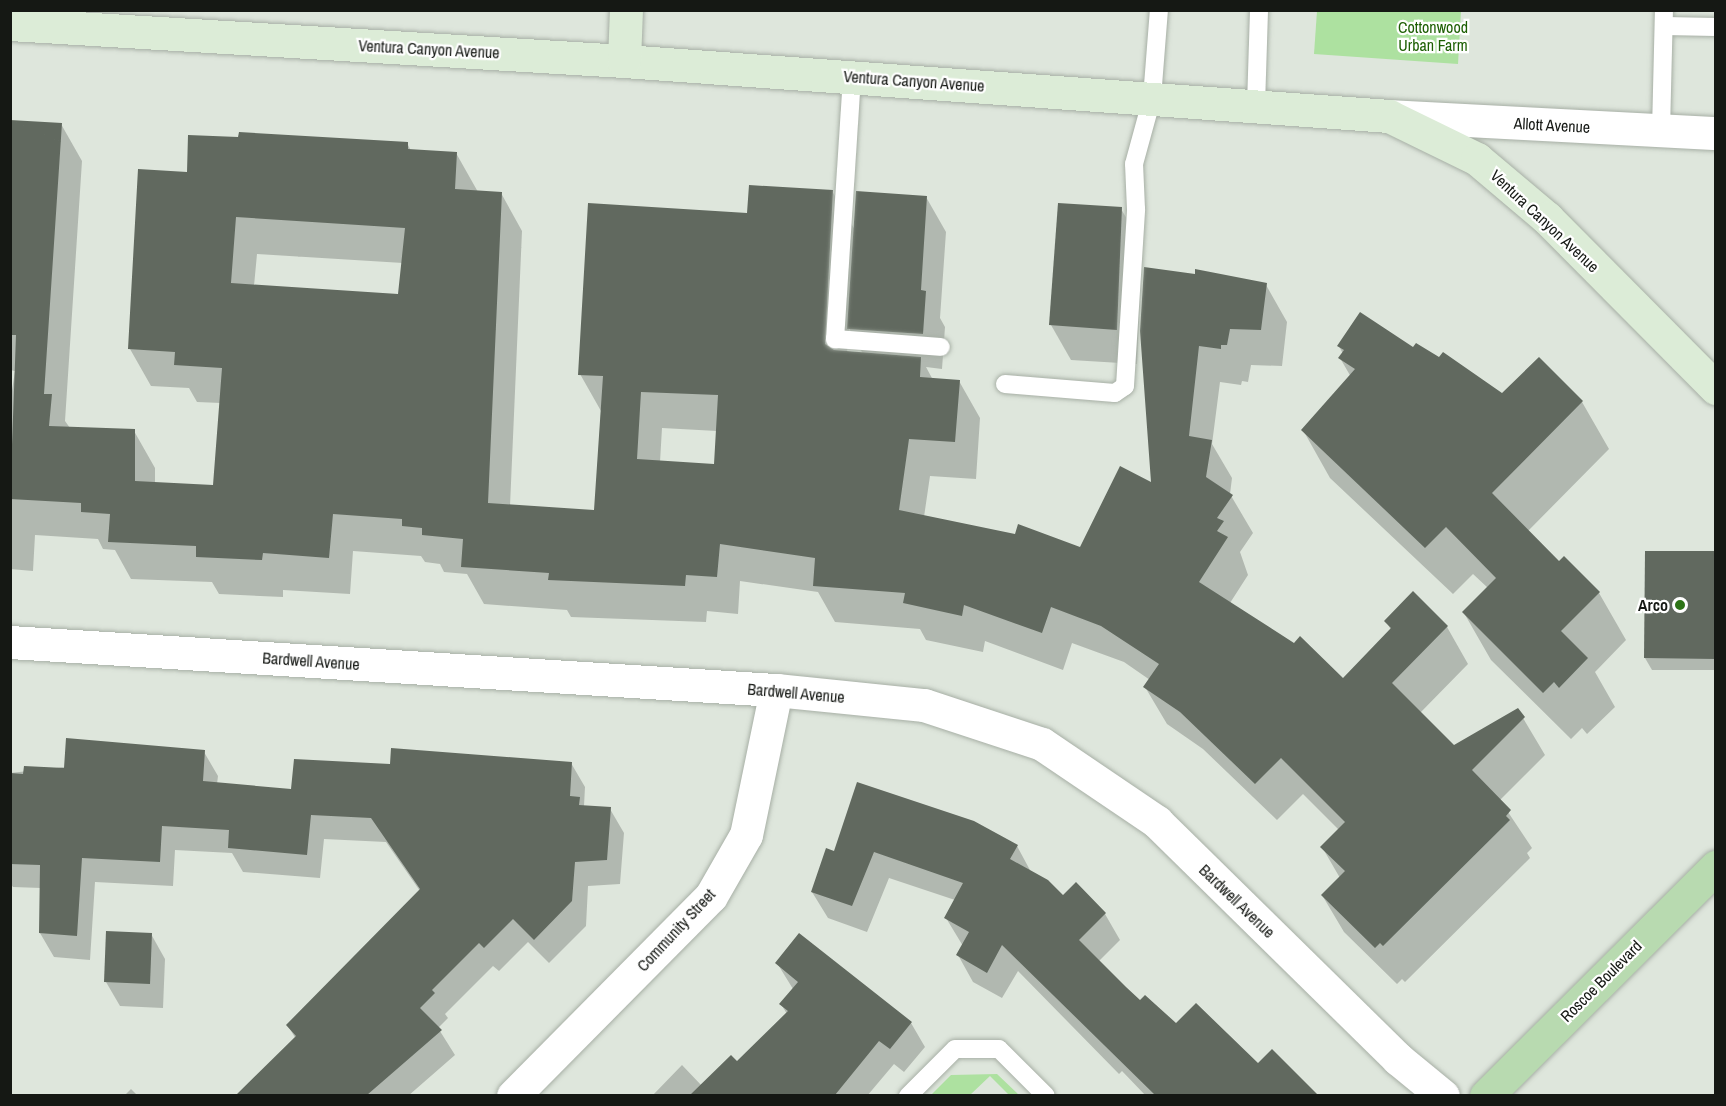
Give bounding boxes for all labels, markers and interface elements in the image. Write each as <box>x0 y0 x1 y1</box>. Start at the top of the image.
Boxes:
park label: Cottonwood Urban Farm <box>1398 17 1468 55</box>
street label: Ventura Canyon Avenue <box>358 36 500 62</box>
street label: Ventura Canyon Avenue <box>842 66 986 96</box>
street label: Allott Avenue <box>1513 113 1591 137</box>
street label: Ventura Canyon Avenue <box>1487 166 1603 276</box>
place label: Arco <box>1638 595 1668 615</box>
marker: Arco <box>1673 598 1687 612</box>
street label: Bardwell Avenue <box>261 648 361 674</box>
street label: Bardwell Avenue <box>746 679 846 707</box>
street label: Bardwell Avenue <box>1195 860 1279 942</box>
street label: Community Street <box>633 885 719 975</box>
street label: Roscoe Boulevard <box>1556 936 1646 1026</box>

